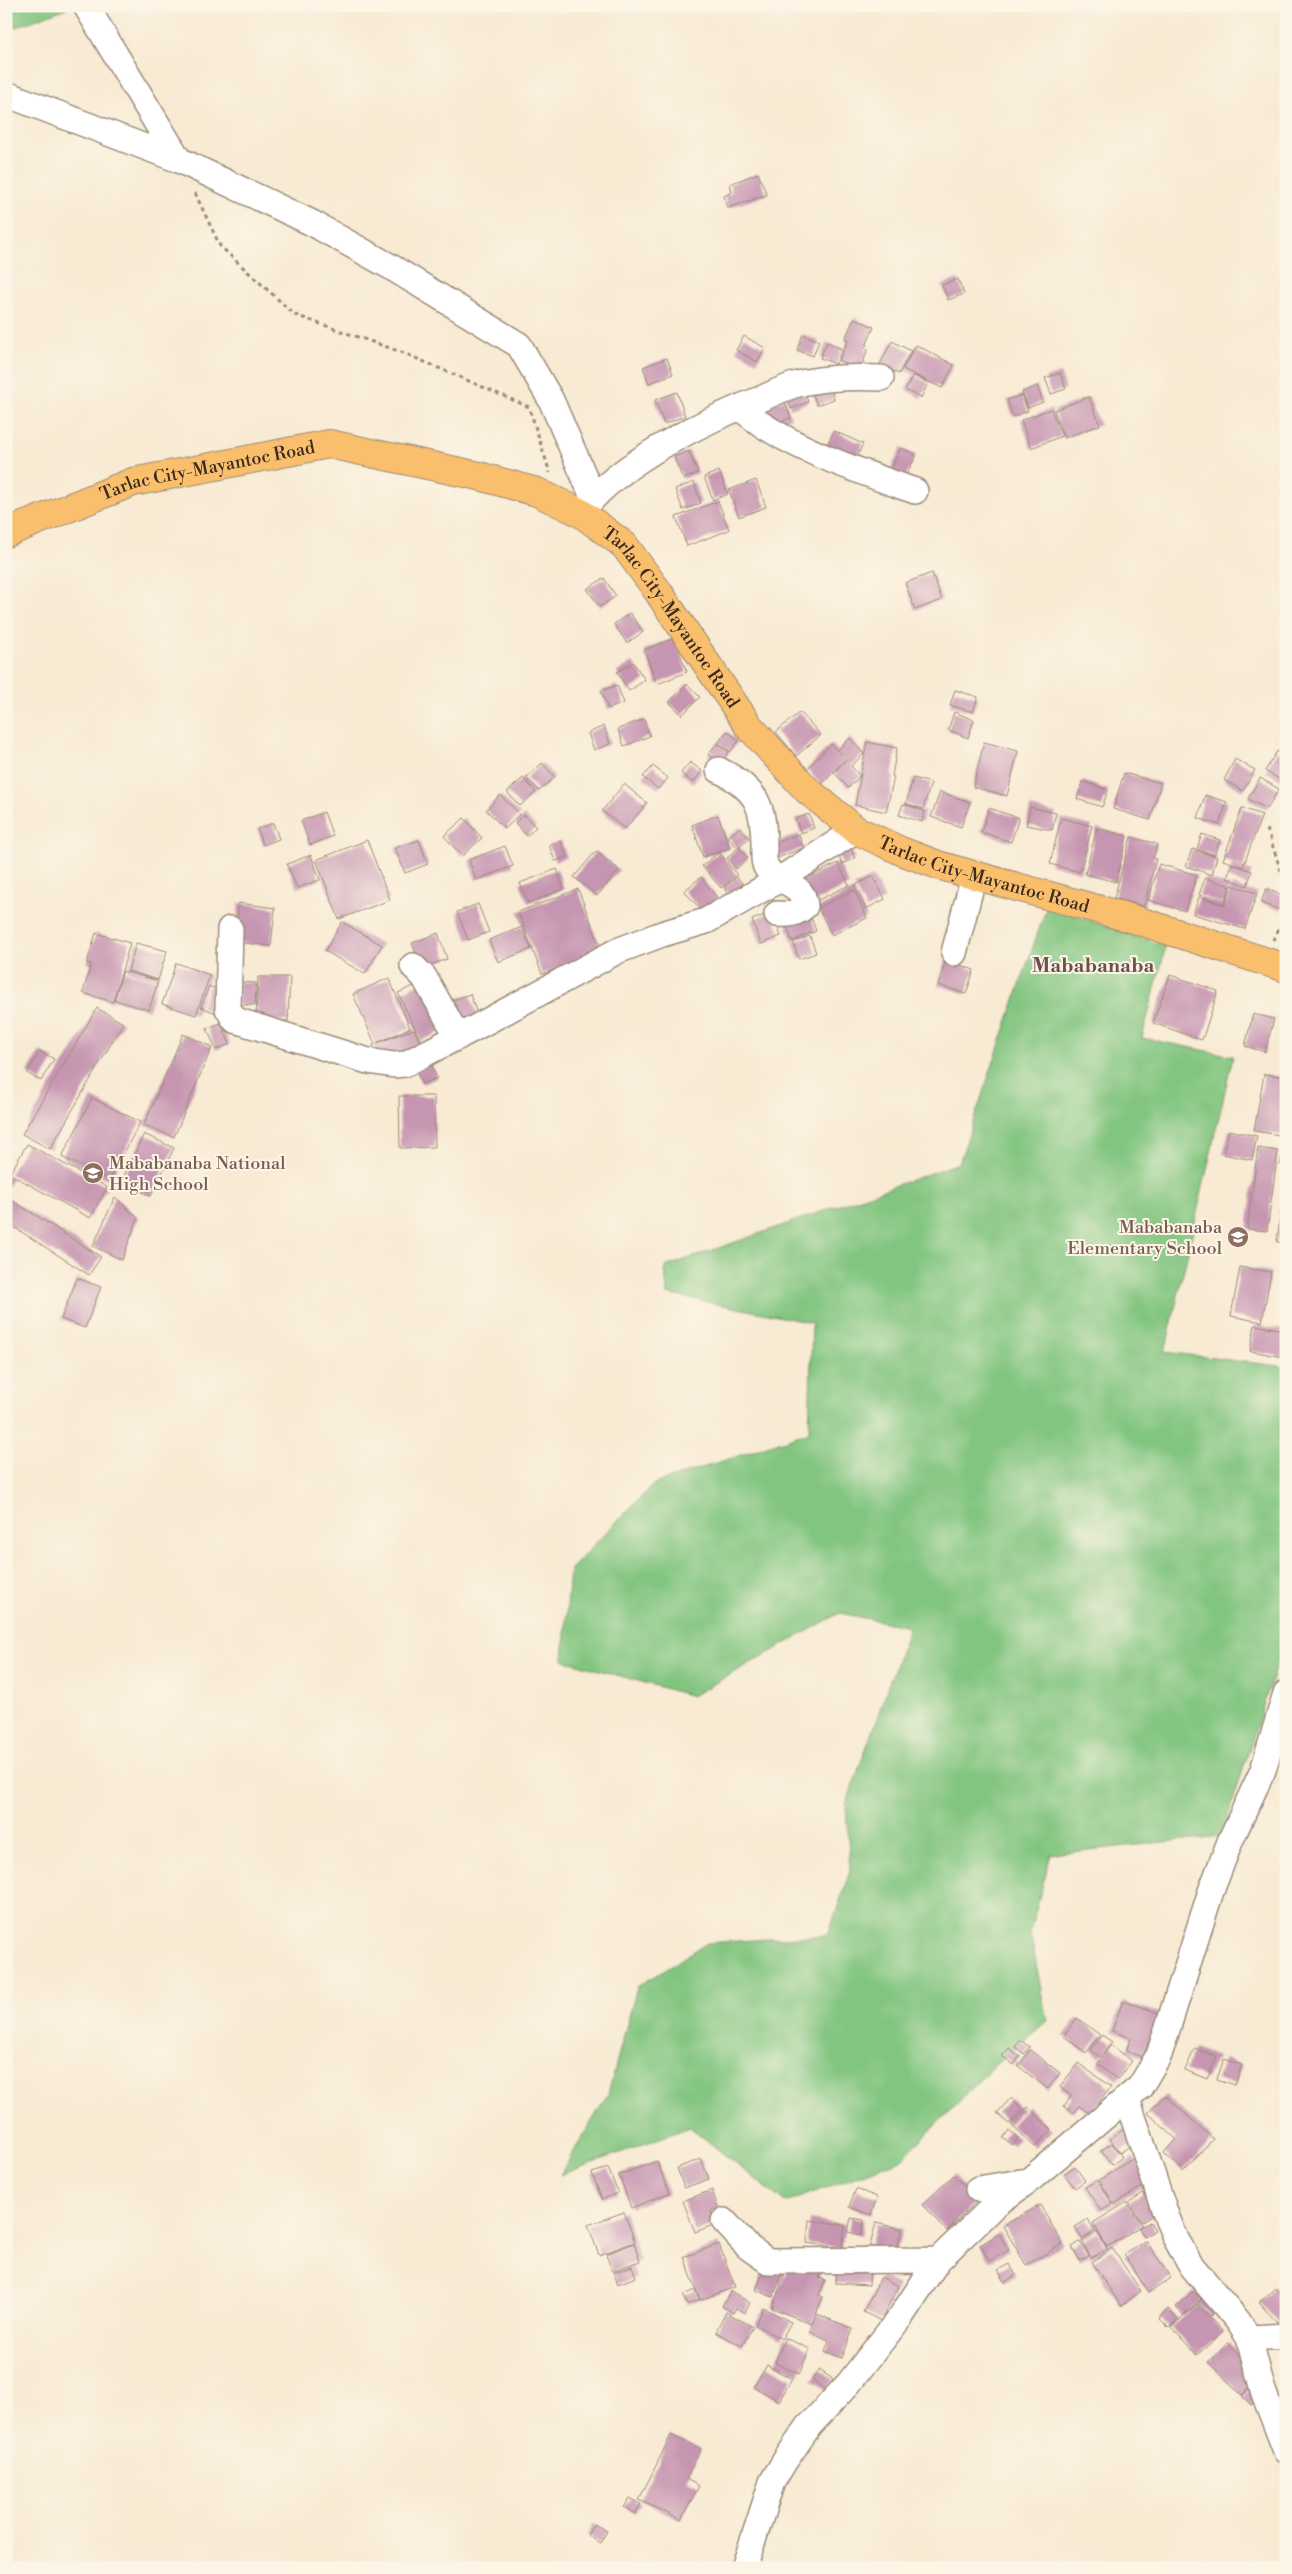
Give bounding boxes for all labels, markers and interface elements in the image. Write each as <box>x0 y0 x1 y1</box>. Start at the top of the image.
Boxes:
street label: Tarlac City-Mayantoc Road <box>97 436 318 506</box>
street label: Tarlac City-Mayantoc Road <box>597 522 745 713</box>
street label: Tarlac City-Mayantoc Road <box>875 831 1093 919</box>
district label: Mababanaba <box>1032 954 1155 979</box>
place label: Mababanaba National High School <box>109 1152 286 1196</box>
school or university icon: Mababanaba National High School <box>81 1161 105 1185</box>
place label: Mababanaba Elementary School <box>1067 1216 1223 1260</box>
school or university icon: Mababanaba Elementary School <box>1226 1225 1250 1249</box>

